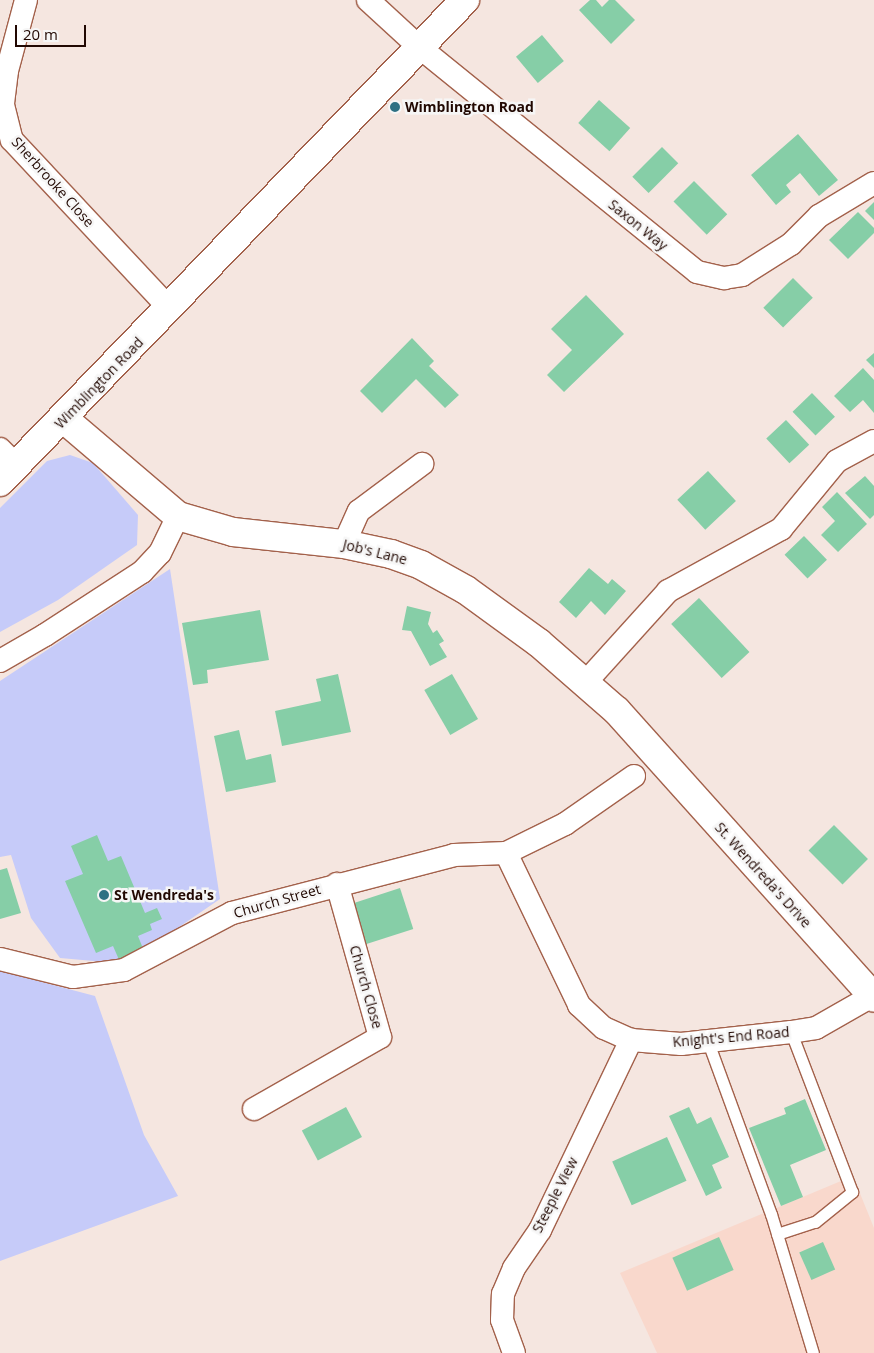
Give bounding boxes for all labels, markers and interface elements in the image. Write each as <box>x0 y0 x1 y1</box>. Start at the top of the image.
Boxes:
scale bar <box>18 15 89 47</box>
text: 20 m <box>23 24 58 44</box>
place label: Wimblington Road <box>405 99 534 115</box>
marker: Wimblington Road <box>389 101 401 113</box>
street label: Sherbrooke Close <box>8 134 98 230</box>
street label: Saxon Way <box>605 196 671 254</box>
street label: Wimblington Road <box>51 334 147 432</box>
street label: Job's Lane <box>341 536 409 568</box>
street label: St. Wendreda's Drive <box>711 819 815 931</box>
street label: Church Street <box>232 881 322 921</box>
place label: St Wendreda's <box>114 887 214 903</box>
marker: St Wendreda's <box>98 889 110 901</box>
street label: Church Close <box>346 943 386 1031</box>
street label: Knight's End Road <box>672 1024 790 1050</box>
street label: Steeple View <box>529 1154 581 1236</box>

